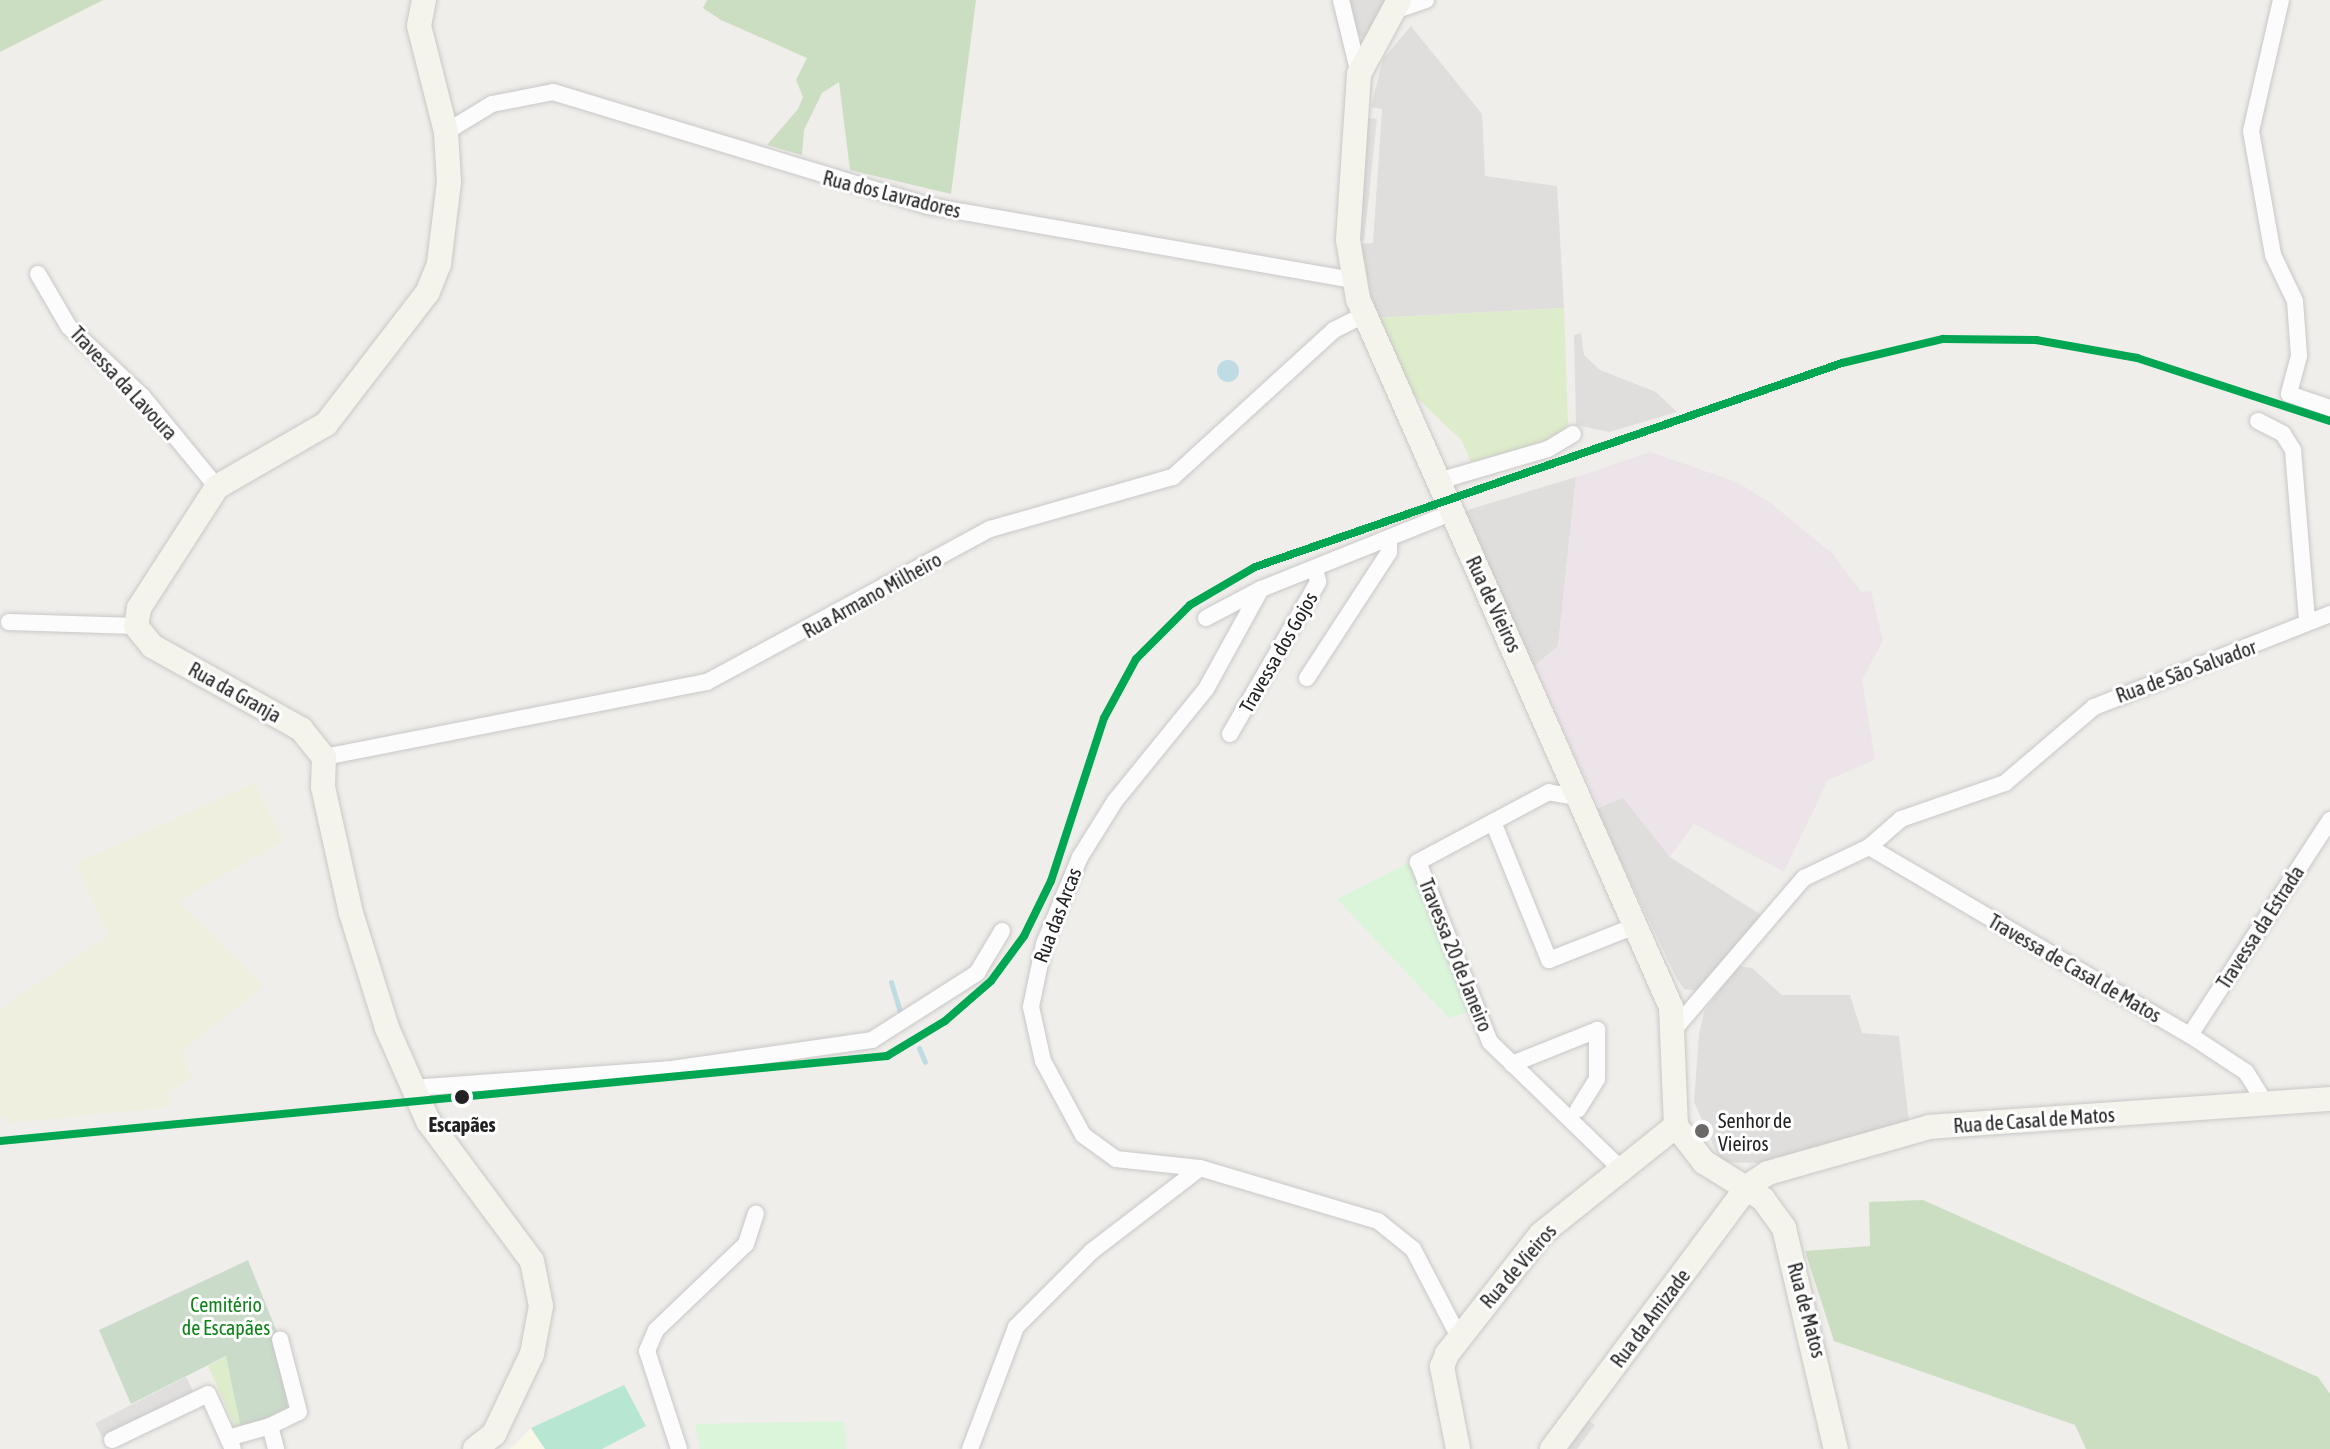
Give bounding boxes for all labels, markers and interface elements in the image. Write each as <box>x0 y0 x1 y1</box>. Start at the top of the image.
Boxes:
street label: Rua dos Lavradores <box>821 165 963 223</box>
street label: Travessa da Lavoura <box>65 321 183 445</box>
street label: Rua Armano Milheiro <box>798 547 946 643</box>
street label: Rua de Vieiros <box>1461 552 1527 656</box>
street label: Travessa dos Gojos <box>1234 587 1322 717</box>
street label: Rua de São Salvador <box>2112 634 2260 708</box>
street label: Rua da Granja <box>184 657 286 727</box>
street label: Travessa da Estrada <box>2211 861 2309 993</box>
street label: Rua das Arcas <box>1028 864 1086 966</box>
street label: Travessa 20 de Janeiro <box>1414 875 1498 1035</box>
street label: Travessa de Casal de Matos <box>1984 909 2166 1027</box>
marker: Escapães <box>451 1086 473 1108</box>
street label: Rua de Casal de Matos <box>1952 1102 2116 1138</box>
place label: Senhor de Vieiros <box>1718 1108 1791 1155</box>
place label: Escapães <box>428 1112 496 1136</box>
marker: Senhor de Vieiros <box>1693 1122 1711 1140</box>
street label: Rua de Vieiros <box>1475 1219 1561 1313</box>
street label: Rua de Matos <box>1783 1260 1831 1360</box>
street label: Rua da Amizade <box>1605 1264 1695 1372</box>
park label: Cemitério de Escapães <box>182 1292 270 1339</box>

